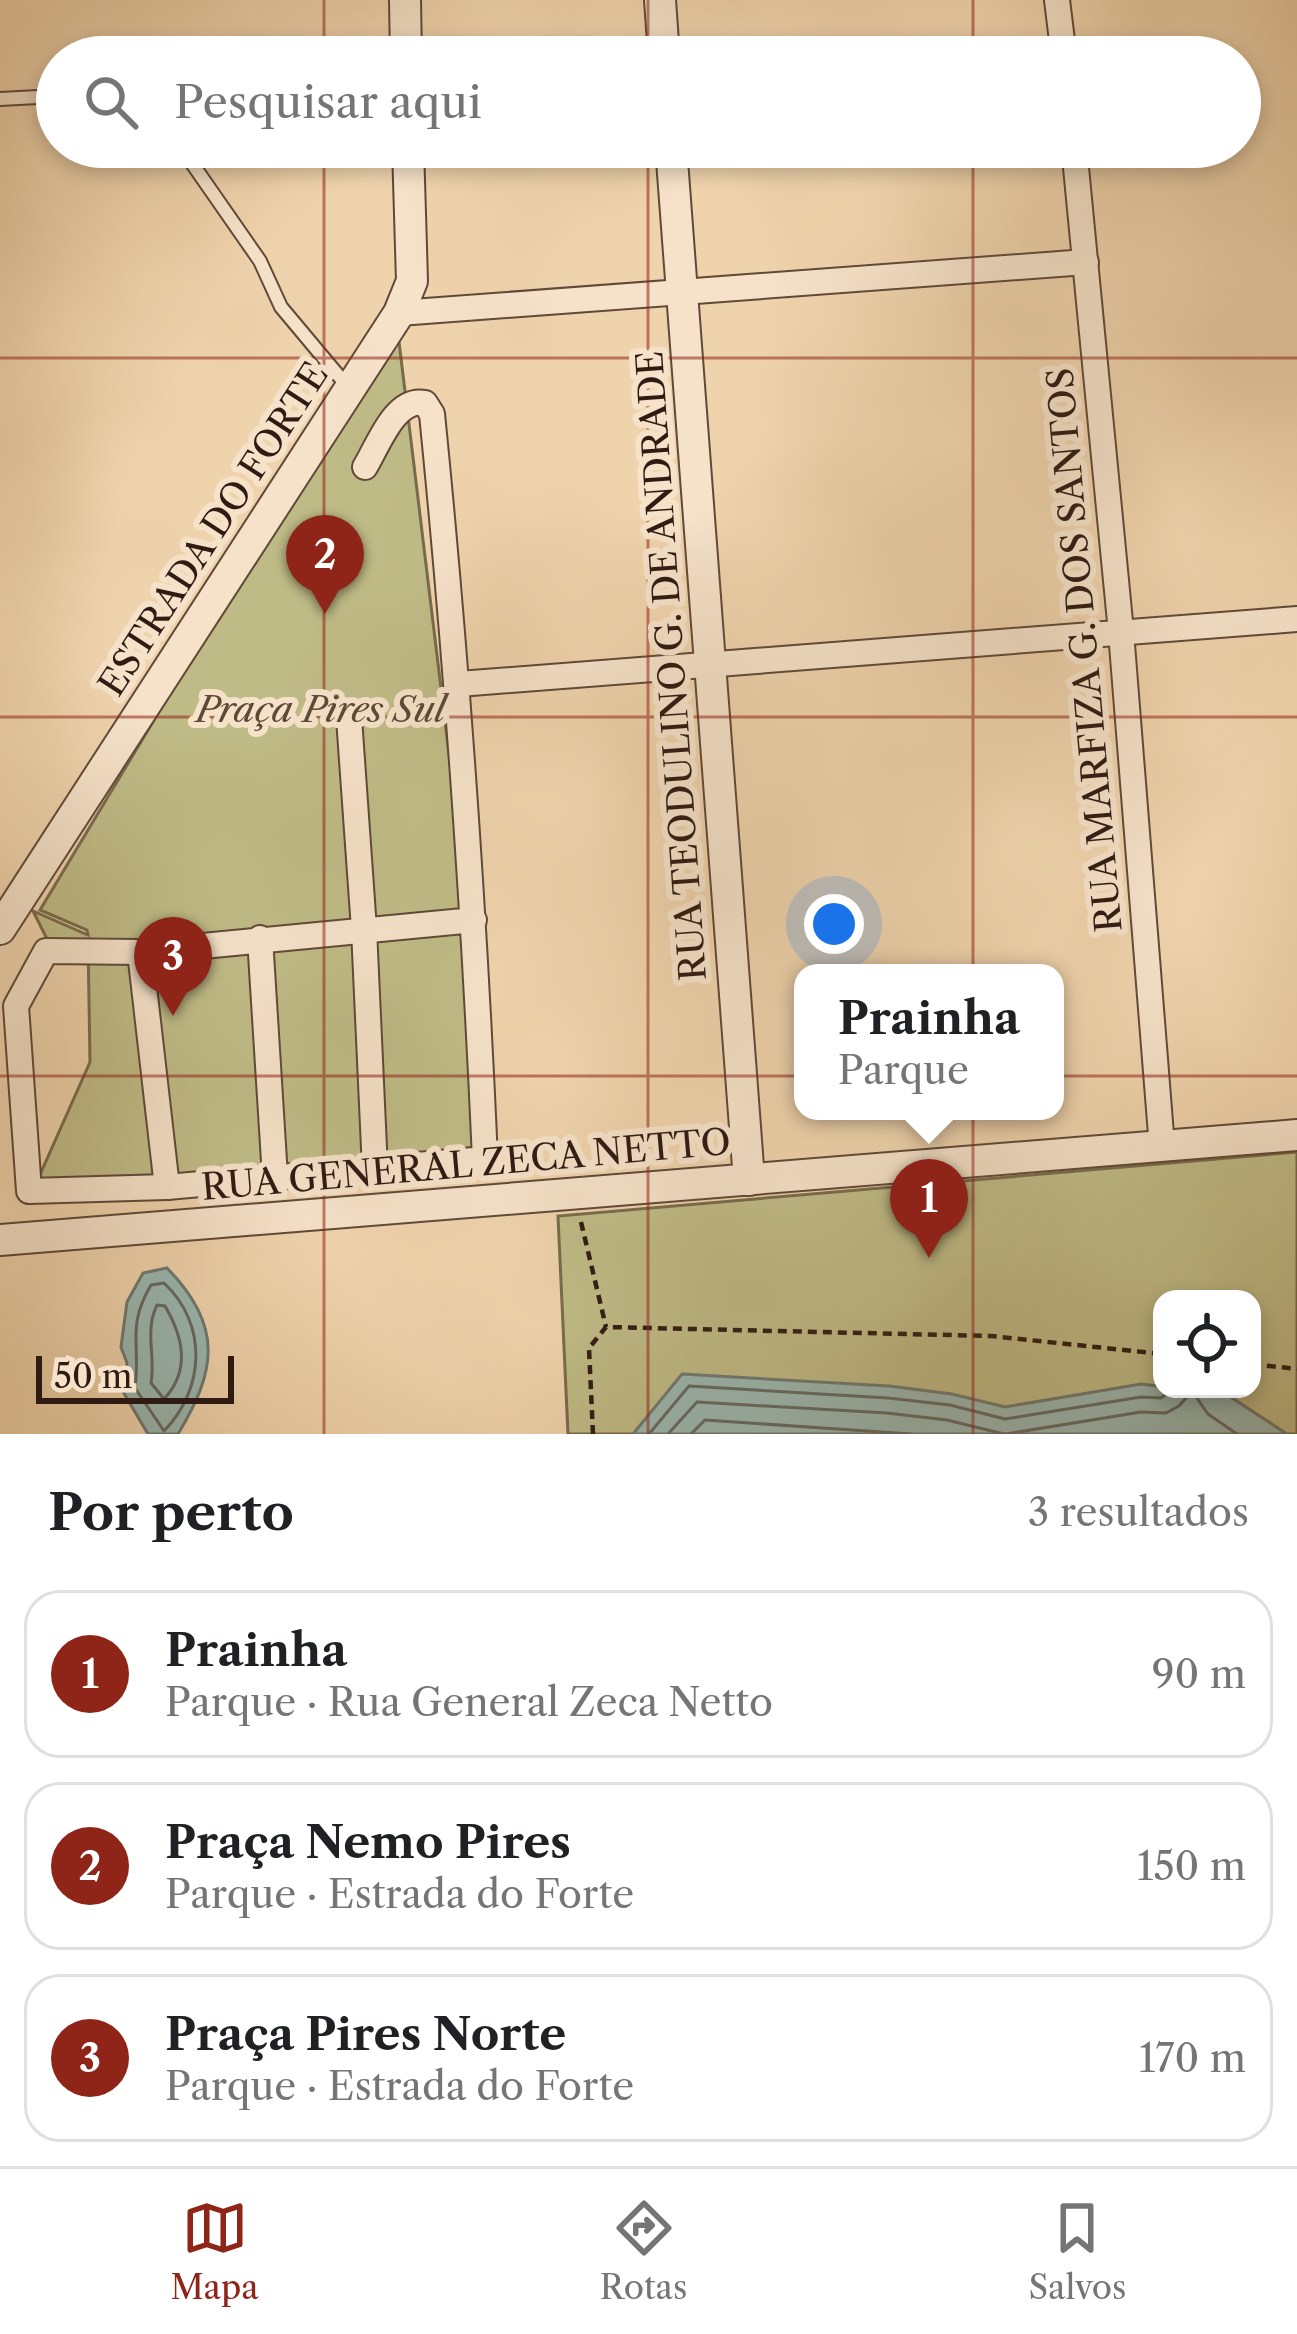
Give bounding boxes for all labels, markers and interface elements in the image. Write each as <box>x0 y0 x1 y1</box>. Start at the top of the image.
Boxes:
search box <box>36 36 1261 168</box>
icon: search <box>78 69 144 135</box>
text: Pesquisar aqui <box>174 74 482 130</box>
street label: RUA TEODULINO G. DE ANDRADE <box>627 349 715 983</box>
street label: ESTRADA DO FORTE <box>89 354 337 704</box>
street label: RUA MARFIZA G. DOS SANTOS <box>1037 366 1131 934</box>
pin: 2 <box>286 515 364 614</box>
park label: Praça Pires Sul <box>193 687 449 731</box>
your location <box>804 894 864 954</box>
pin: 3 <box>134 917 212 1016</box>
popup <box>794 964 1064 1120</box>
text: Prainha <box>838 990 1020 1046</box>
text: Parque <box>838 1046 969 1094</box>
street label: RUA GENERAL ZECA NETTO <box>200 1119 732 1209</box>
pin: 1 <box>890 1159 968 1258</box>
map controls <box>1153 1290 1261 1398</box>
button: locate <box>1153 1290 1261 1398</box>
scale bar <box>36 1350 234 1403</box>
text: 50 m <box>54 1356 132 1397</box>
text: Por perto <box>48 1481 294 1543</box>
text: 3 resultados <box>1028 1488 1249 1536</box>
text: Prainha <box>165 1622 347 1678</box>
text: 1 <box>81 1650 99 1698</box>
text: 90 m <box>1152 1650 1246 1698</box>
text: Parque · Rua General Zeca Netto <box>165 1678 773 1726</box>
text: Praça Nemo Pires <box>165 1814 571 1870</box>
text: 2 <box>78 1842 102 1890</box>
text: 150 m <box>1137 1842 1246 1890</box>
text: Parque · Estrada do Forte <box>165 1870 634 1918</box>
text: Praça Pires Norte <box>165 2006 566 2062</box>
text: 3 <box>79 2034 101 2082</box>
text: 170 m <box>1139 2034 1246 2082</box>
text: Parque · Estrada do Forte <box>165 2062 634 2110</box>
tab: Mapa <box>171 2195 259 2308</box>
tab: Rotas <box>600 2195 687 2308</box>
tab: Salvos <box>1028 2195 1126 2308</box>

